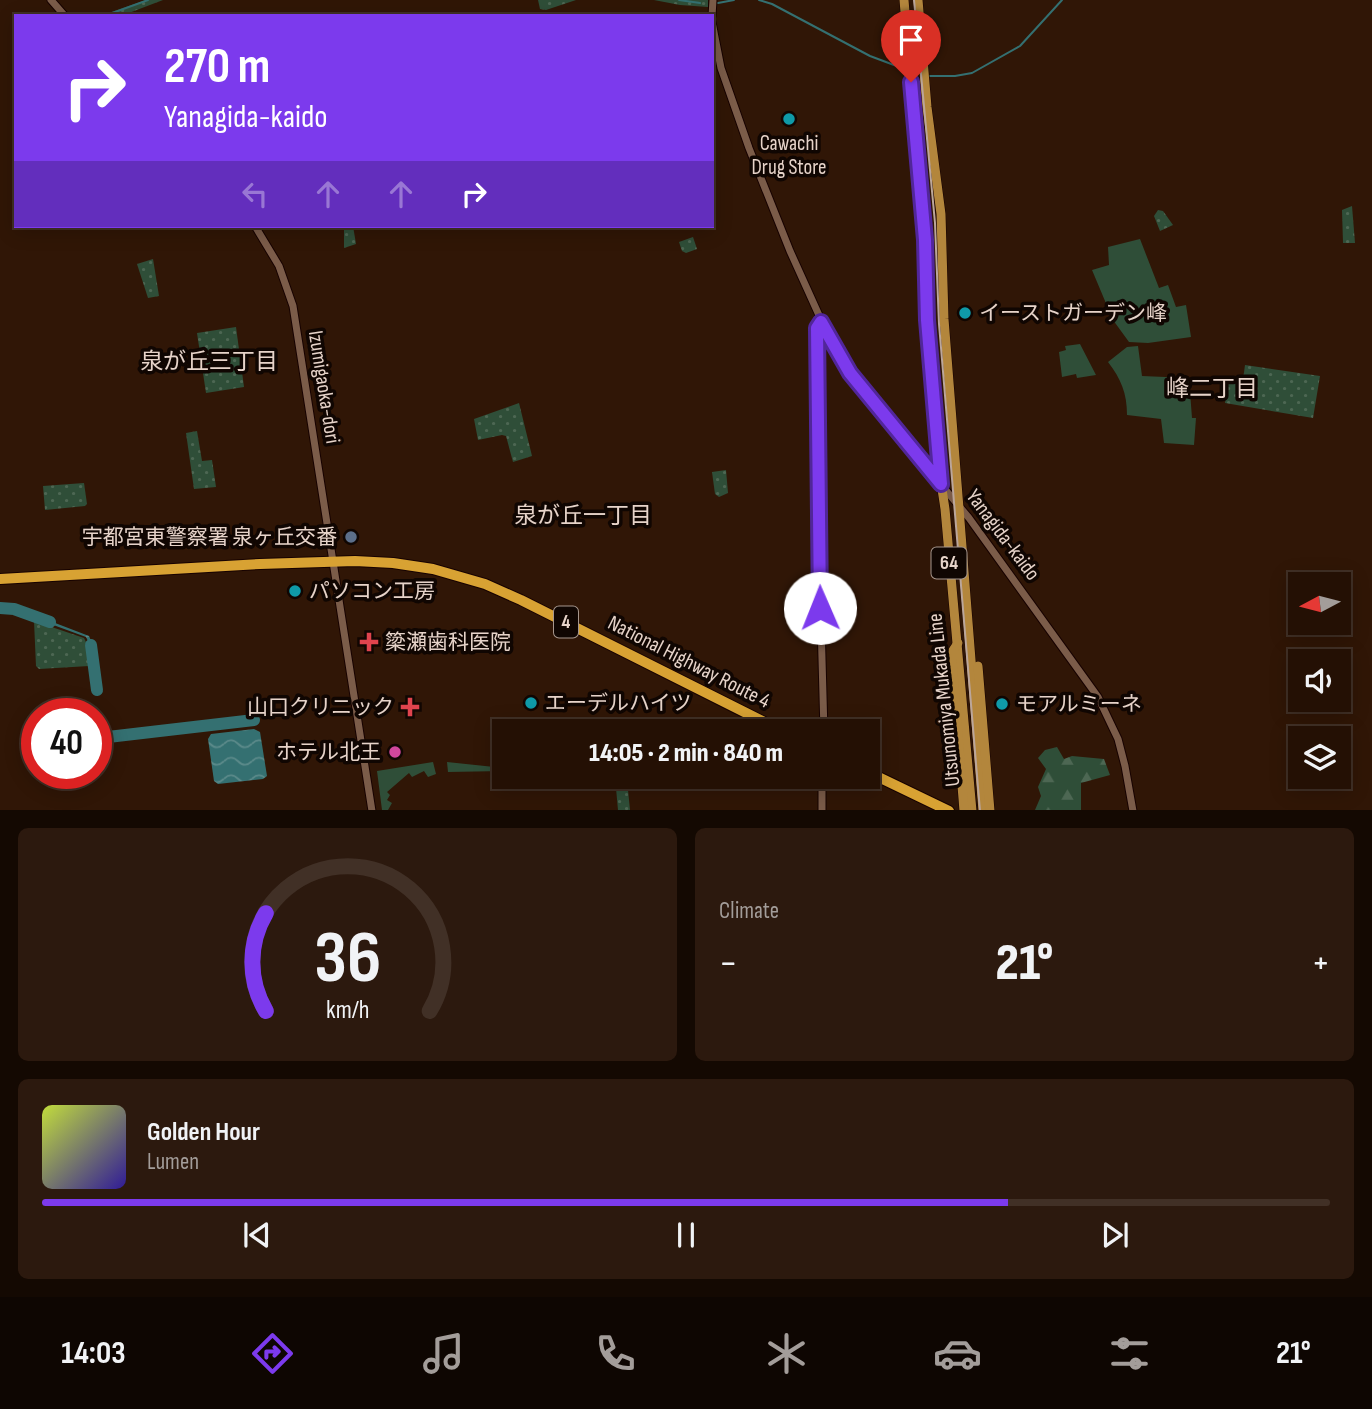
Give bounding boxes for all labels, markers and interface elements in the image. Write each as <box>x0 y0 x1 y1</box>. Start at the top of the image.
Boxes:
pin <box>881 10 941 82</box>
icon: arrive <box>892 21 930 59</box>
text: 270 m <box>164 38 270 97</box>
icon: right <box>49 42 140 133</box>
text: Yanagida-kaido <box>164 98 328 137</box>
marker: Cawachi Drug Store <box>781 111 797 127</box>
place label: Cawachi Drug Store <box>752 131 826 180</box>
icon: left <box>236 175 274 213</box>
icon: ahead <box>309 175 347 213</box>
icon: ahead <box>382 175 420 213</box>
icon: right <box>455 175 493 213</box>
place label: イーストガーデン峰 <box>979 301 1167 326</box>
marker: イーストガーデン峰 <box>957 305 973 321</box>
street label: Izumigaoka-dori <box>303 329 345 445</box>
district label: 泉が丘三丁目 <box>140 348 278 376</box>
district label: 峰二丁目 <box>1166 375 1258 403</box>
street label: Yanagida-kaido <box>961 485 1045 585</box>
district label: 泉が丘一丁目 <box>514 502 652 530</box>
place label: 宇都宮東警察署 泉ヶ丘交番 <box>82 525 337 550</box>
marker: 宇都宮東警察署 泉ヶ丘交番 <box>343 529 359 545</box>
road number: 64 <box>932 548 967 578</box>
position arrow <box>783 571 857 645</box>
north arrow <box>1288 572 1351 635</box>
map controls <box>1288 572 1351 789</box>
place label: パソコン工房 <box>309 579 435 604</box>
marker: パソコン工房 <box>287 583 303 599</box>
road number: 4 <box>554 607 578 638</box>
street label: National Highway Route 4 <box>604 610 774 714</box>
street label: Utsunomiya Mukada Line <box>922 612 966 788</box>
place label: 簗瀬歯科医院 <box>385 630 511 655</box>
marker: 簗瀬歯科医院 <box>359 632 379 652</box>
button: sound <box>1288 649 1351 712</box>
place label: エーデルハイツ <box>545 691 692 716</box>
place label: モアルミーネ <box>1016 692 1142 717</box>
place label: 山口クリニック <box>247 695 394 720</box>
marker: エーデルハイツ <box>523 695 539 711</box>
marker: モアルミーネ <box>994 696 1010 712</box>
marker: 山口クリニック <box>400 697 420 717</box>
speed limit sign: 40 <box>21 698 112 789</box>
button: layers <box>1288 726 1351 789</box>
text: 14:05 · 2 min · 840 m <box>589 738 783 769</box>
place label: ホテル北王 <box>276 740 381 765</box>
marker: ホテル北王 <box>387 744 403 760</box>
text: Climate <box>719 897 779 925</box>
text: 36 <box>314 915 381 1003</box>
text: 21° <box>996 932 1054 995</box>
text: − <box>719 941 738 986</box>
text: + <box>1311 941 1330 986</box>
text: km/h <box>326 994 369 1025</box>
text: Golden Hour <box>147 1117 260 1148</box>
text: Lumen <box>147 1148 199 1176</box>
icon: previous <box>238 1216 276 1254</box>
icon: pause <box>667 1216 705 1254</box>
icon: next <box>1096 1216 1134 1254</box>
icon: directions <box>248 1329 297 1378</box>
icon: music <box>419 1329 468 1378</box>
icon: phone <box>591 1329 640 1378</box>
icon: climate <box>762 1329 811 1378</box>
icon: car <box>933 1329 982 1378</box>
icon: filters <box>1105 1329 1154 1378</box>
text: 14:03 <box>61 1334 126 1373</box>
text: 21° <box>1276 1334 1311 1373</box>

